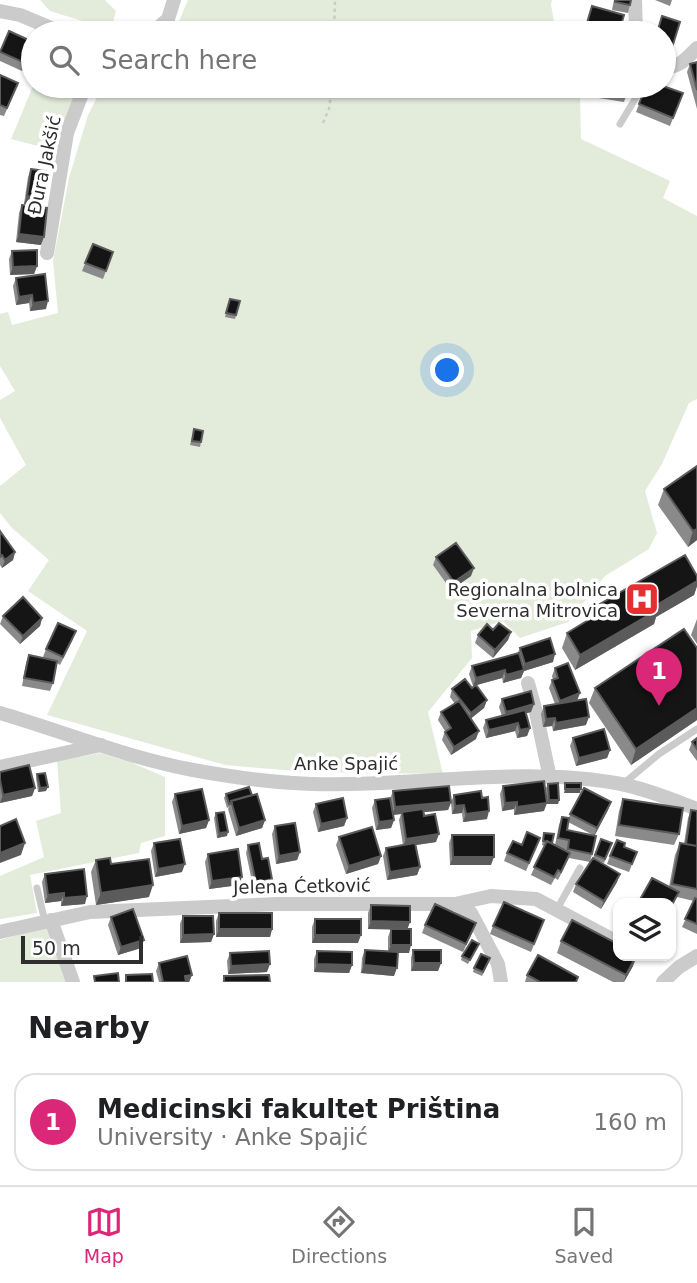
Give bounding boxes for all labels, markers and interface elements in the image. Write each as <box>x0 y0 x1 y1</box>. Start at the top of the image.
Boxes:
search box <box>21 21 676 98</box>
icon: search <box>45 41 83 79</box>
text: Search here <box>101 45 257 75</box>
street label: Ðura Jakšić <box>23 114 65 216</box>
your location <box>430 353 464 387</box>
place label: Regionalna bolnica Severna Mitrovica <box>447 579 618 621</box>
hospital icon: Regionalna bolnica Severna Mitrovica <box>623 580 661 618</box>
pin: 1 <box>636 648 682 706</box>
street label: Anke Spajić <box>294 753 398 774</box>
street label: Jelena Ćetković <box>232 874 371 898</box>
map controls <box>613 898 676 961</box>
button: layers <box>613 898 676 961</box>
scale bar <box>21 933 144 965</box>
text: 50 m <box>32 937 81 959</box>
text: Nearby <box>28 1010 150 1045</box>
text: Medicinski fakultet Priština <box>97 1094 500 1124</box>
text: 1 <box>45 1109 61 1135</box>
text: 160 m <box>593 1109 667 1135</box>
text: University · Anke Spajić <box>97 1124 368 1150</box>
tab: Map <box>84 1203 124 1267</box>
tab: Directions <box>291 1203 387 1267</box>
tab: Saved <box>555 1203 613 1267</box>

